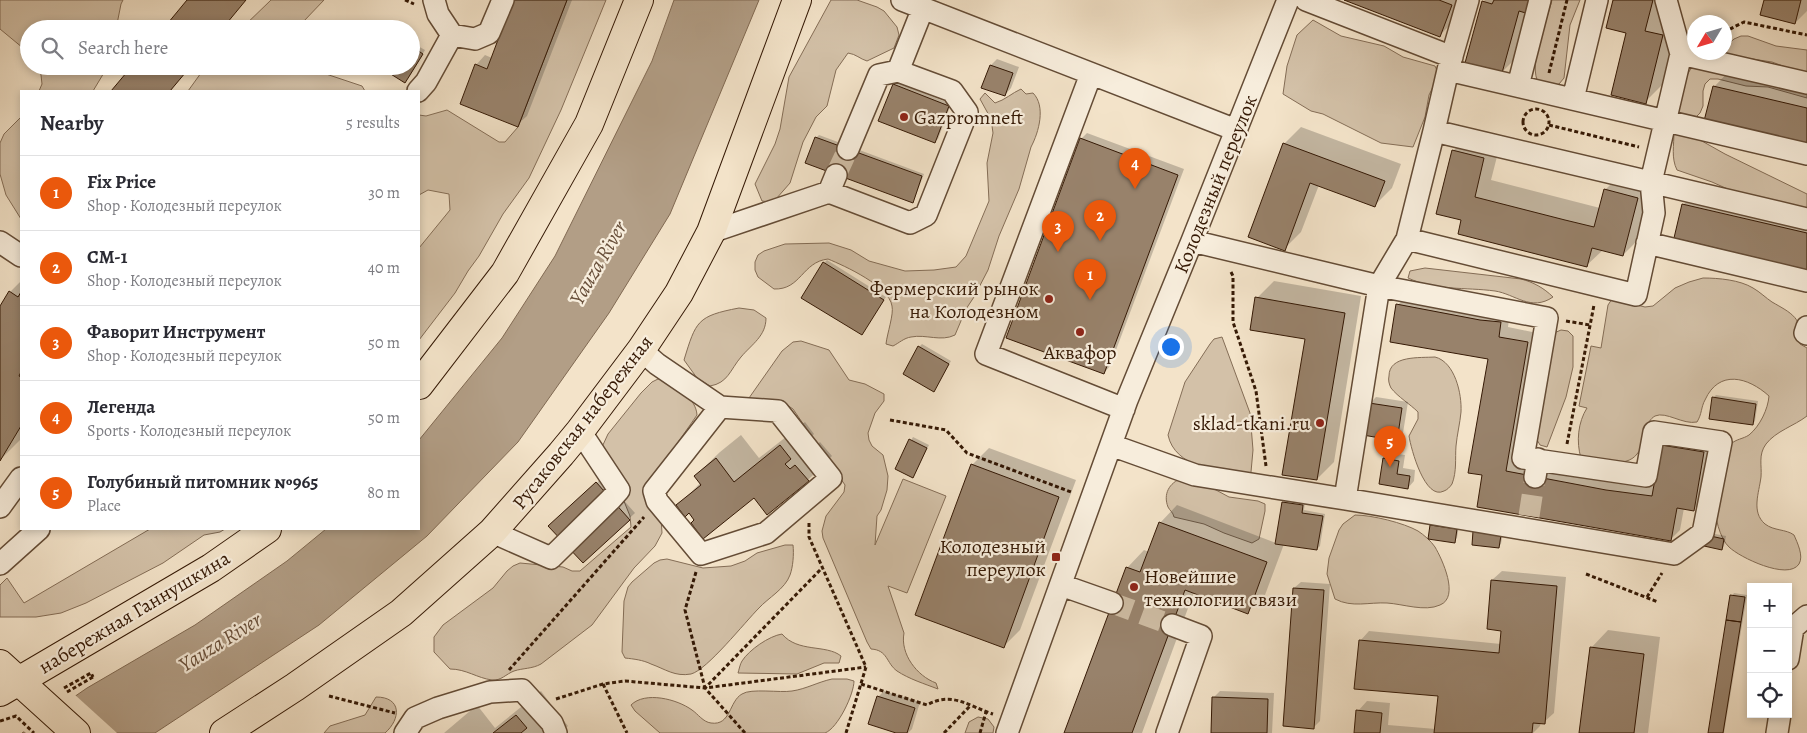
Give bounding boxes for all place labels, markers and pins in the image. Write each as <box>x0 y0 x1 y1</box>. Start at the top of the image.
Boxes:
place label: Gazpromneft <box>914 104 1024 131</box>
marker: Gazpromneft <box>898 111 910 123</box>
pin: 4 <box>1119 148 1151 189</box>
pin: 2 <box>1084 200 1116 241</box>
pin: 3 <box>1042 211 1074 252</box>
pin: 1 <box>1074 259 1106 300</box>
place label: Фермерский рынок на Колодезном <box>870 275 1039 325</box>
marker: Фермерский рынок на Колодезном <box>1043 293 1055 305</box>
marker: Аквафор <box>1074 326 1086 338</box>
place label: Аквафор <box>1042 339 1117 366</box>
place label: sklad-tkani.ru <box>1193 410 1310 437</box>
marker: sklad-tkani.ru <box>1314 417 1326 429</box>
pin: 5 <box>1374 426 1406 467</box>
place label: Колодезный переулок <box>939 533 1046 583</box>
marker: Колодезный переулок <box>1050 551 1062 563</box>
place label: Новейшие технологии связи <box>1144 563 1297 613</box>
marker: Новейшие технологии связи <box>1128 581 1140 593</box>

